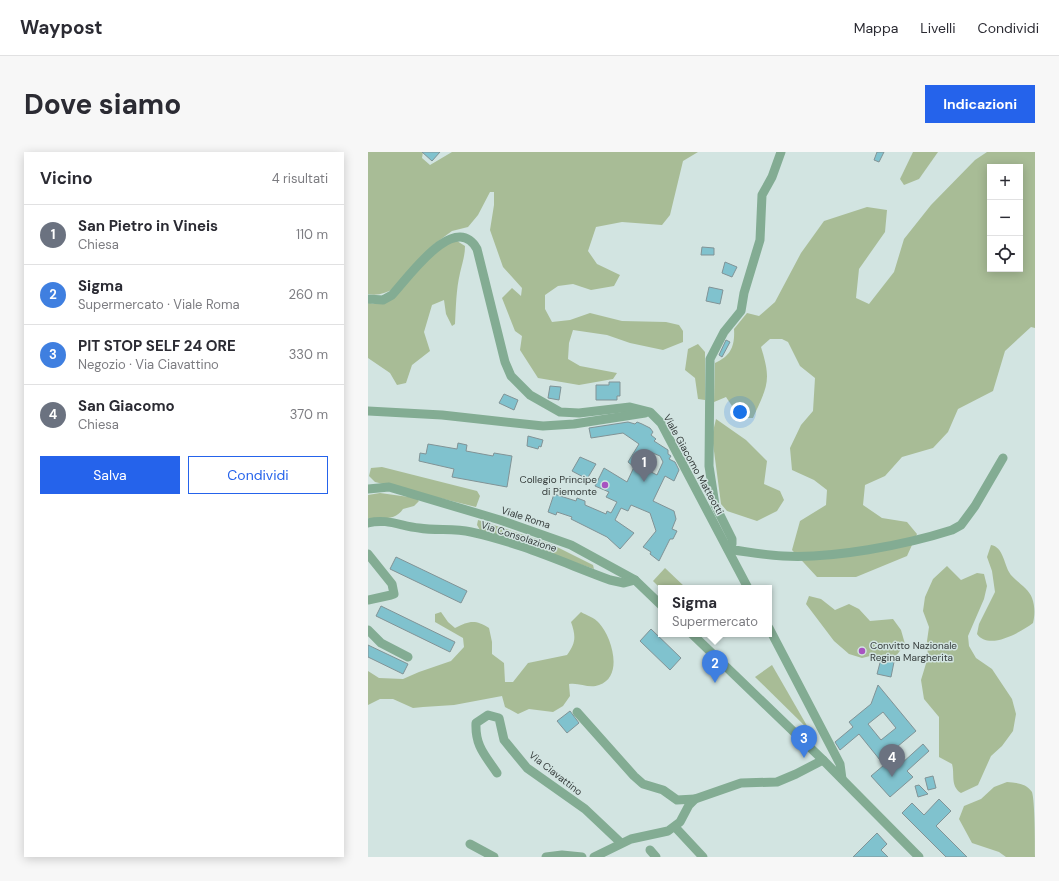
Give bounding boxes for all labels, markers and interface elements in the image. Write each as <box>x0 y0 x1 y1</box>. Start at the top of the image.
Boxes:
text: Waypost <box>20 15 103 40</box>
text: Mappa <box>854 19 898 37</box>
text: Livelli <box>920 19 956 37</box>
text: Condividi <box>978 19 1039 37</box>
button: Indicazioni <box>925 85 1035 123</box>
text: Dove siamo <box>24 86 181 123</box>
map controls <box>987 164 1023 272</box>
button: + <box>987 164 1023 200</box>
text: Vicino <box>40 167 93 189</box>
text: 4 risultati <box>272 170 328 187</box>
button: − <box>987 200 1023 236</box>
text: San Pietro in Vineis <box>78 216 218 236</box>
text: 1 <box>51 226 55 243</box>
text: 110 m <box>296 226 328 243</box>
text: Chiesa <box>78 236 119 253</box>
button: locate <box>987 236 1023 272</box>
text: Sigma <box>78 276 123 296</box>
text: 2 <box>49 286 57 303</box>
text: 260 m <box>288 286 328 303</box>
text: Supermercato · Viale Roma <box>78 296 240 313</box>
text: PIT STOP SELF 24 ORE <box>78 336 236 356</box>
text: 3 <box>49 346 57 363</box>
text: 330 m <box>289 346 328 363</box>
text: Negozio · Via Ciavattino <box>78 356 219 373</box>
text: San Giacomo <box>78 396 175 416</box>
your location <box>730 402 750 422</box>
text: 4 <box>49 406 57 423</box>
text: 370 m <box>290 406 328 423</box>
street label: Viale Giacomo Matteotti <box>661 412 727 517</box>
text: Chiesa <box>78 416 119 433</box>
pin: 1 <box>631 449 657 482</box>
button: Salva <box>40 456 180 494</box>
button: Condividi <box>188 456 328 494</box>
place label: Collegio Principe di Piemonte <box>520 473 597 498</box>
marker: Collegio Principe di Piemonte <box>600 480 610 490</box>
street label: Viale Roma <box>500 503 552 532</box>
street label: Via Consolazione <box>479 518 559 555</box>
popup <box>658 585 772 637</box>
text: Sigma <box>672 593 717 613</box>
text: Supermercato <box>672 613 758 630</box>
place label: Convitto Nazionale Regina Margherita <box>870 639 957 664</box>
marker: Convitto Nazionale Regina Margherita <box>857 646 867 656</box>
pin: 2 <box>702 650 728 683</box>
pin: 3 <box>791 725 817 758</box>
pin: 4 <box>879 744 905 777</box>
street label: Via Ciavattino <box>526 748 585 798</box>

